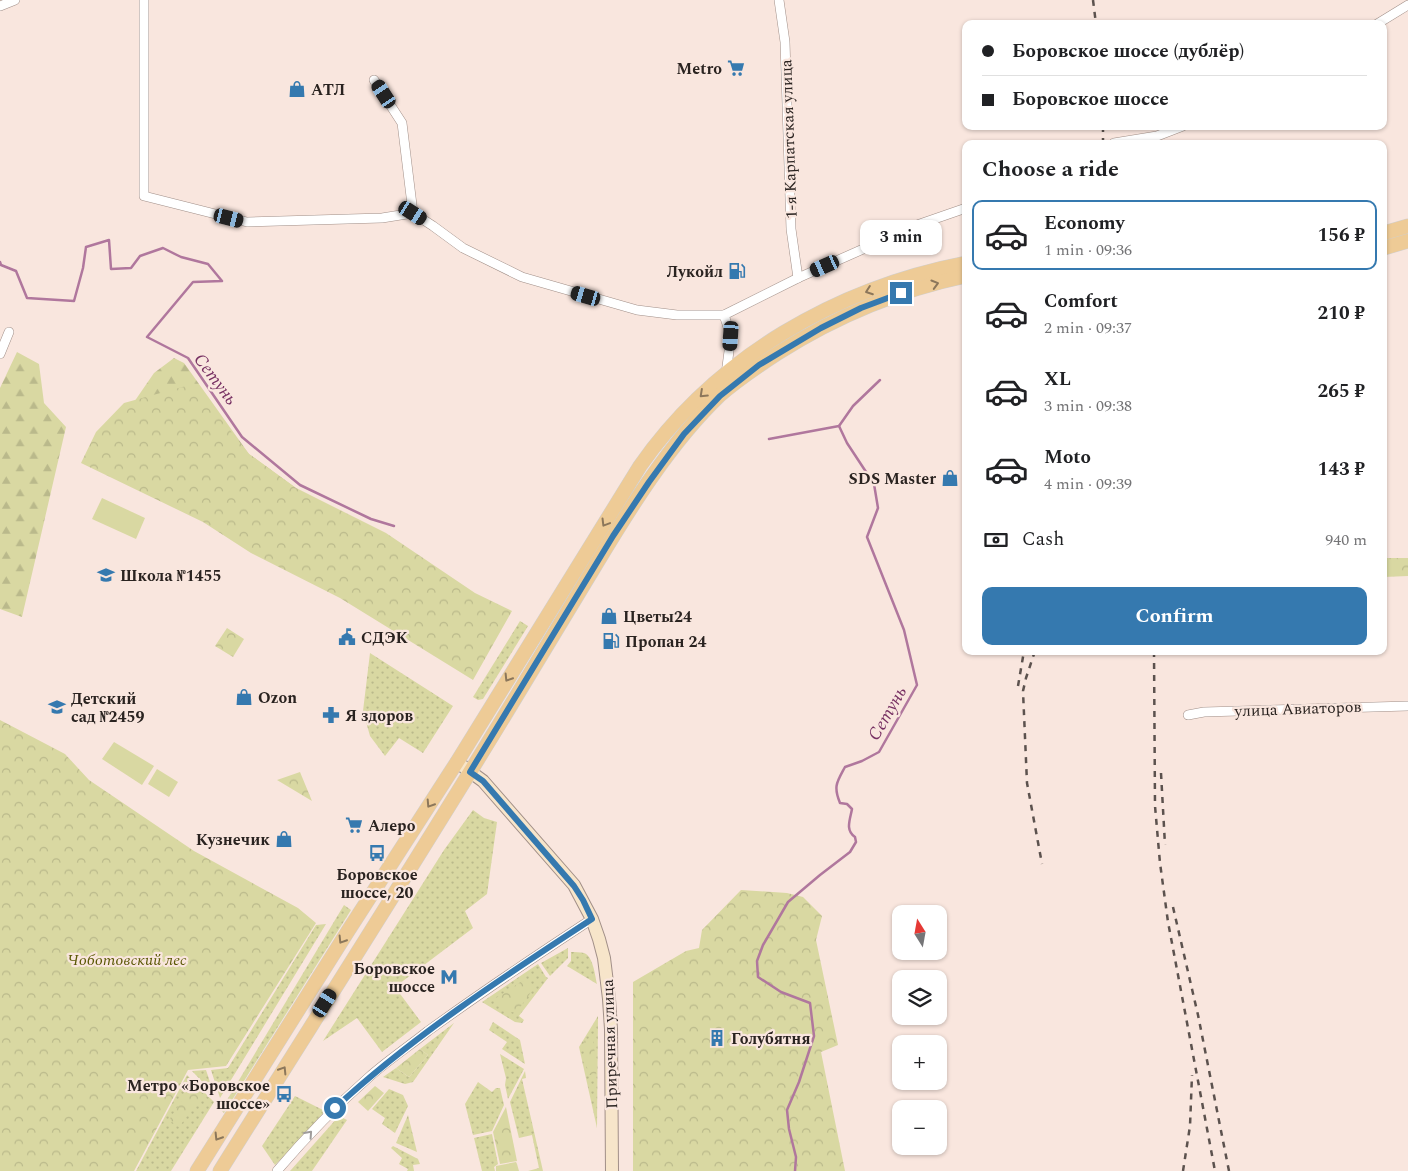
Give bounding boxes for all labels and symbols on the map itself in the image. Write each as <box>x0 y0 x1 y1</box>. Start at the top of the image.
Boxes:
place label: Metro <box>676 57 722 81</box>
supermarket icon: Metro <box>726 58 746 78</box>
street label: 1-я Карпатская улица <box>774 59 804 219</box>
car <box>369 77 398 111</box>
place label: АТЛ <box>311 78 345 102</box>
shop icon: АТЛ <box>287 79 307 99</box>
car <box>396 199 429 227</box>
car <box>212 207 245 229</box>
callout: 3 min <box>860 220 942 256</box>
car <box>808 253 841 279</box>
place label: Лукойл <box>667 260 723 284</box>
fuel station icon: Лукойл <box>727 261 747 281</box>
one-way arrow <box>930 279 938 289</box>
route end <box>890 282 912 304</box>
car <box>569 285 602 307</box>
one-way arrow <box>865 285 874 295</box>
car <box>722 321 739 351</box>
water label: Сетунь <box>187 347 244 411</box>
one-way arrow <box>699 388 708 397</box>
place label: SDS Master <box>849 467 936 491</box>
shop icon: SDS Master <box>940 468 960 488</box>
one-way arrow <box>601 517 611 526</box>
place label: Школа №1455 <box>120 564 222 588</box>
school or university icon: Школа №1455 <box>96 565 116 585</box>
place label: Цветы24 <box>623 605 692 629</box>
shop icon: Цветы24 <box>599 606 619 626</box>
place label: СДЭК <box>361 626 409 650</box>
public building icon: СДЭК <box>337 627 357 647</box>
place label: Пропан 24 <box>625 630 707 654</box>
fuel station icon: Пропан 24 <box>601 631 621 651</box>
one-way arrow <box>505 673 515 682</box>
water label: Сетунь <box>861 681 914 746</box>
place label: Ozon <box>258 686 297 710</box>
place label: Детский сад №2459 <box>71 687 145 729</box>
shop icon: Ozon <box>234 687 254 707</box>
street label: улица Авиаторов <box>1233 695 1362 723</box>
school or university icon: Детский сад №2459 <box>47 697 67 717</box>
place label: Я здоров <box>345 704 413 728</box>
pharmacy icon: Я здоров <box>321 705 341 725</box>
one-way arrow <box>427 798 437 807</box>
place label: Алеро <box>368 814 416 838</box>
supermarket icon: Алеро <box>344 815 364 835</box>
place label: Кузнечик <box>196 828 270 852</box>
shop icon: Кузнечик <box>274 829 294 849</box>
bus stop icon: Боровское шоссе, 20 <box>367 843 387 863</box>
place label: Боровское шоссе, 20 <box>336 863 418 905</box>
north arrow <box>892 905 948 960</box>
one-way arrow <box>339 935 349 944</box>
park label: Чоботовский лес <box>67 948 187 972</box>
place label: Боровское шоссе <box>354 957 435 999</box>
metro station icon: Боровское шоссе <box>439 967 459 987</box>
street label: Приречная улица <box>596 979 624 1109</box>
car <box>310 986 339 1020</box>
place label: Голубятня <box>731 1027 811 1051</box>
building icon: Голубятня <box>707 1028 727 1048</box>
one-way arrow <box>276 1067 286 1076</box>
place label: Метро «Боровское шоссе» <box>127 1074 271 1116</box>
bus stop icon: Метро «Боровское шоссе» <box>274 1084 294 1104</box>
route start <box>324 1097 346 1119</box>
one-way arrow <box>215 1131 224 1140</box>
one-way arrow <box>304 1131 313 1140</box>

